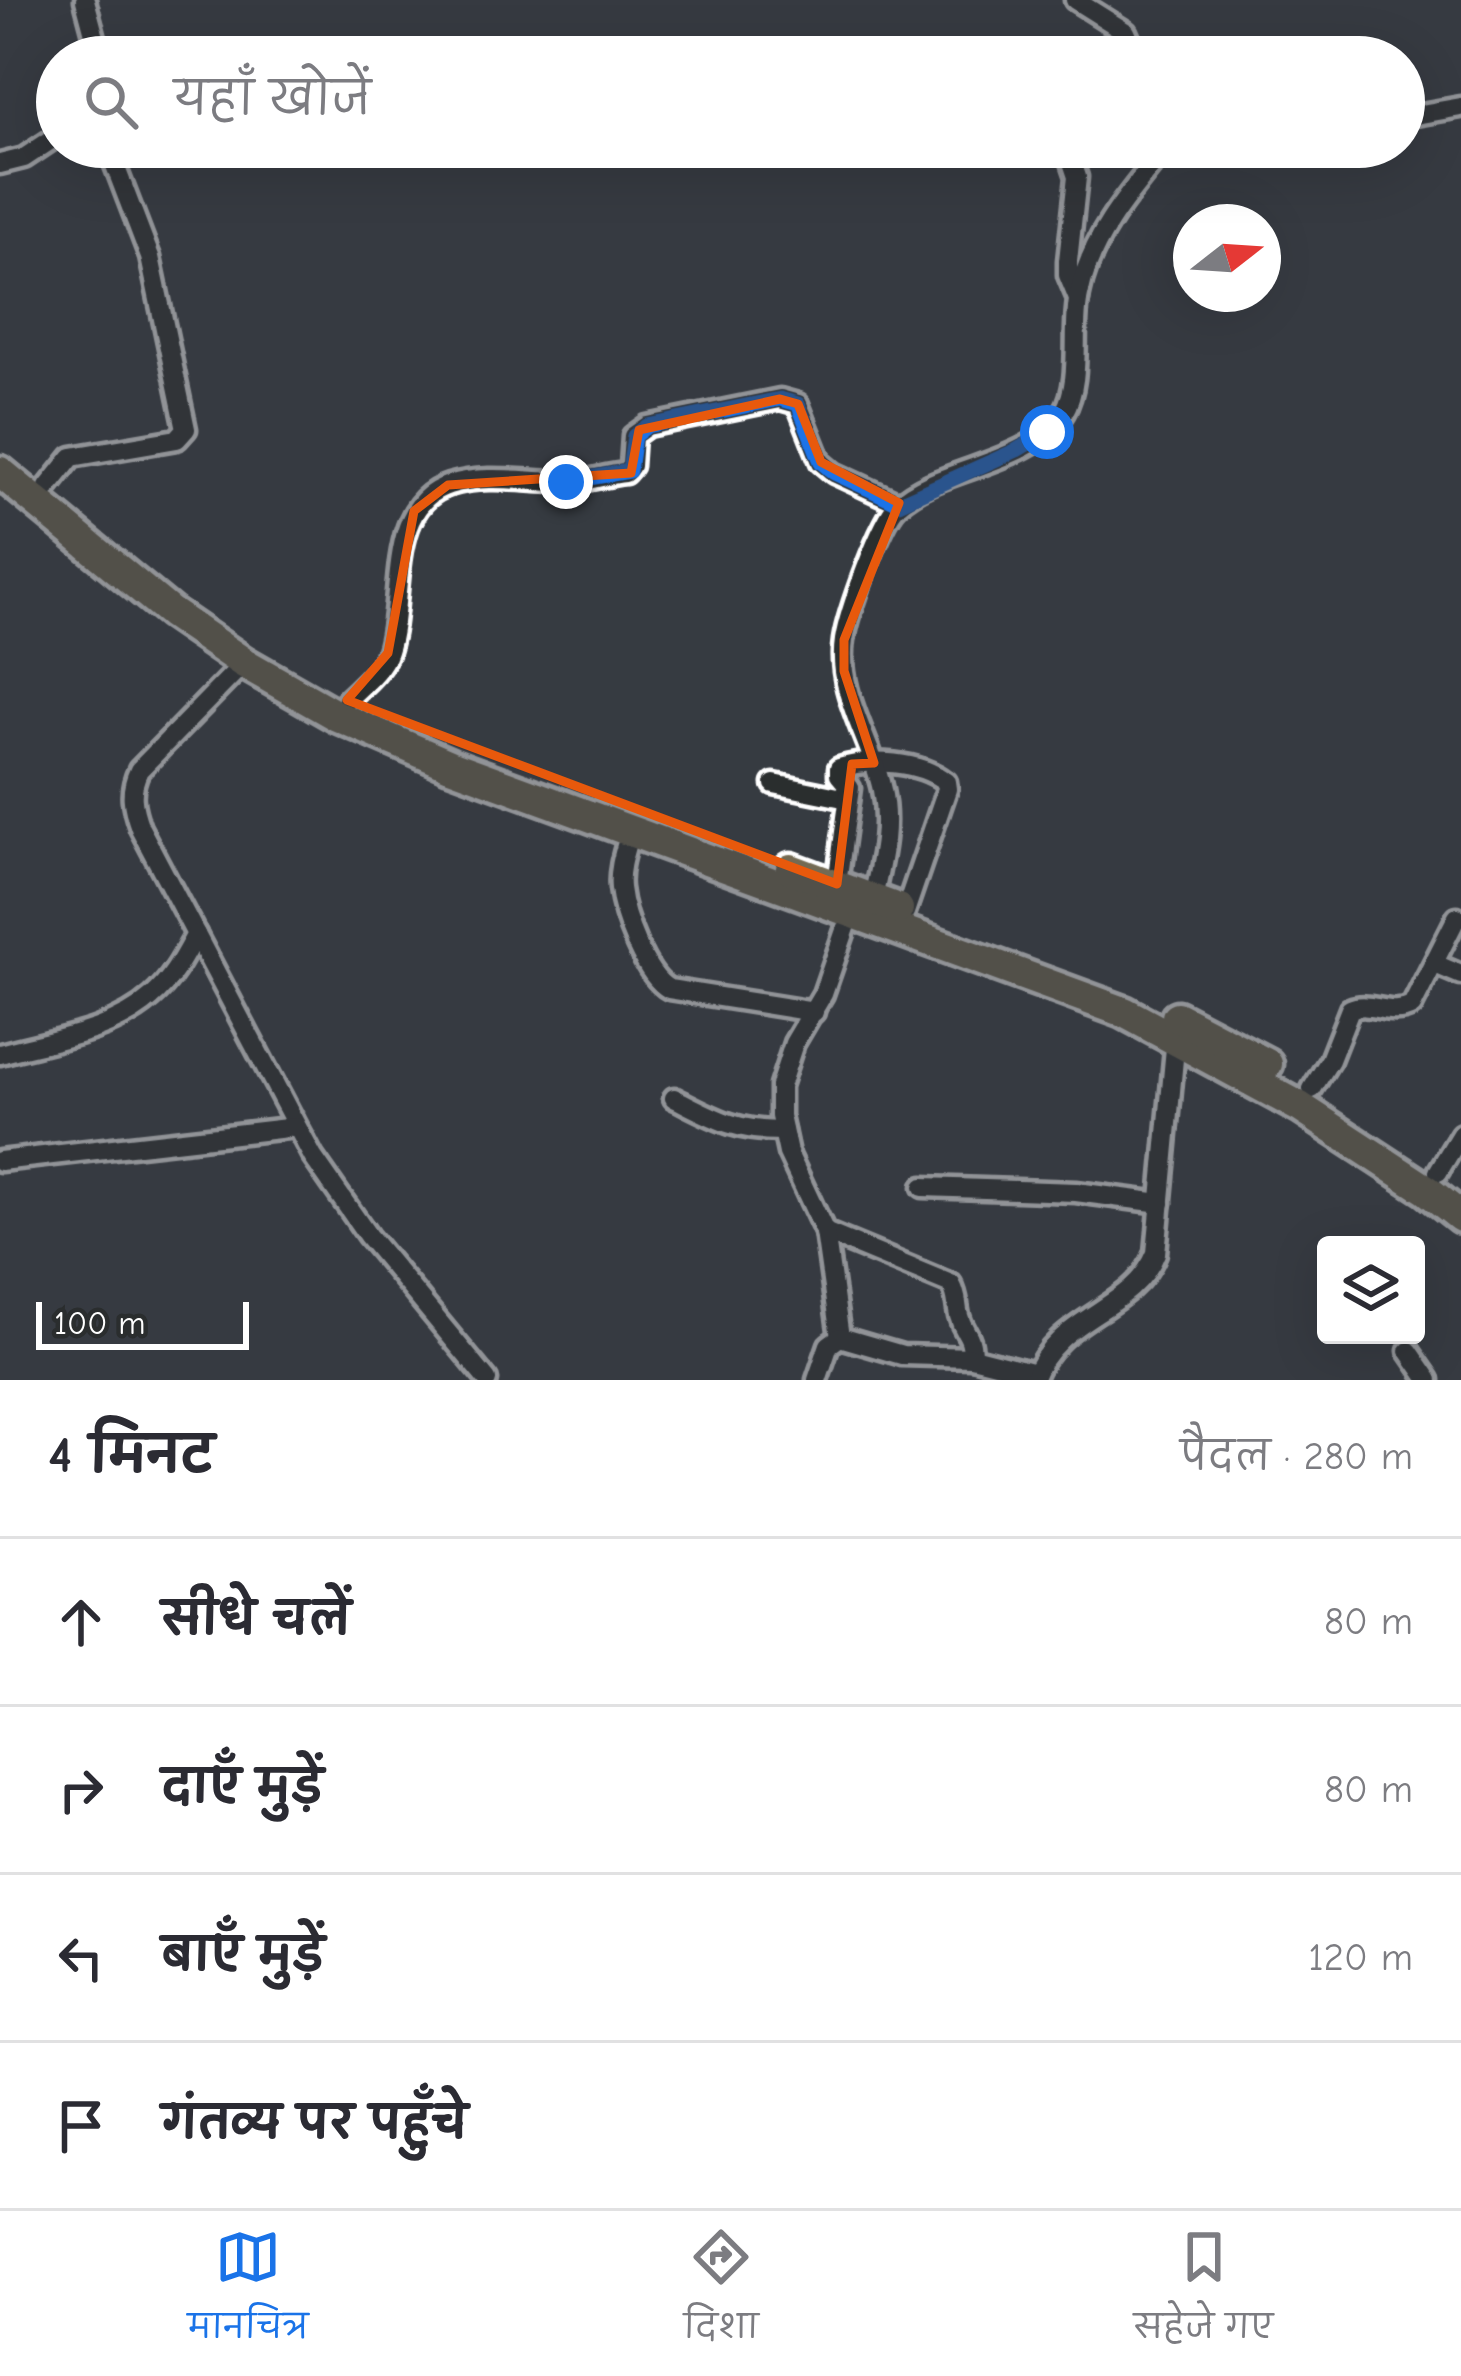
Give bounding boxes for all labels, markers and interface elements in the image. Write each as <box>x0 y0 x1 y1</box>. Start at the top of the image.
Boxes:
search box <box>36 36 1425 168</box>
icon: search <box>78 69 144 135</box>
text: यहाँ खोजें <box>174 73 371 125</box>
north arrow <box>1173 204 1281 312</box>
route start <box>1020 405 1074 459</box>
route end <box>539 455 593 509</box>
map controls <box>1317 1236 1425 1344</box>
button: layers <box>1317 1236 1425 1344</box>
scale bar <box>36 1296 249 1349</box>
text: 100 m <box>54 1304 146 1342</box>
text: 4 मिनट <box>48 1426 214 1485</box>
text: पैदल · 280 m <box>1180 1434 1413 1479</box>
icon: ahead <box>48 1589 114 1655</box>
text: सीधे चलें <box>162 1593 351 1645</box>
text: 80 m <box>1324 1599 1413 1644</box>
icon: right <box>48 1757 114 1823</box>
text: दाएँ मुड़ें <box>162 1761 323 1813</box>
text: 80 m <box>1324 1767 1413 1812</box>
icon: left <box>48 1925 114 1991</box>
text: बाएँ मुड़ें <box>162 1929 325 1981</box>
text: 120 m <box>1308 1935 1413 1980</box>
icon: arrive <box>48 2093 114 2159</box>
text: गंतव्य पर पहुँचे <box>162 2097 468 2149</box>
tab: मानचित्र <box>188 2224 309 2363</box>
tab: दिशा <box>684 2224 759 2363</box>
tab: सहेजे गए <box>1134 2224 1273 2363</box>

